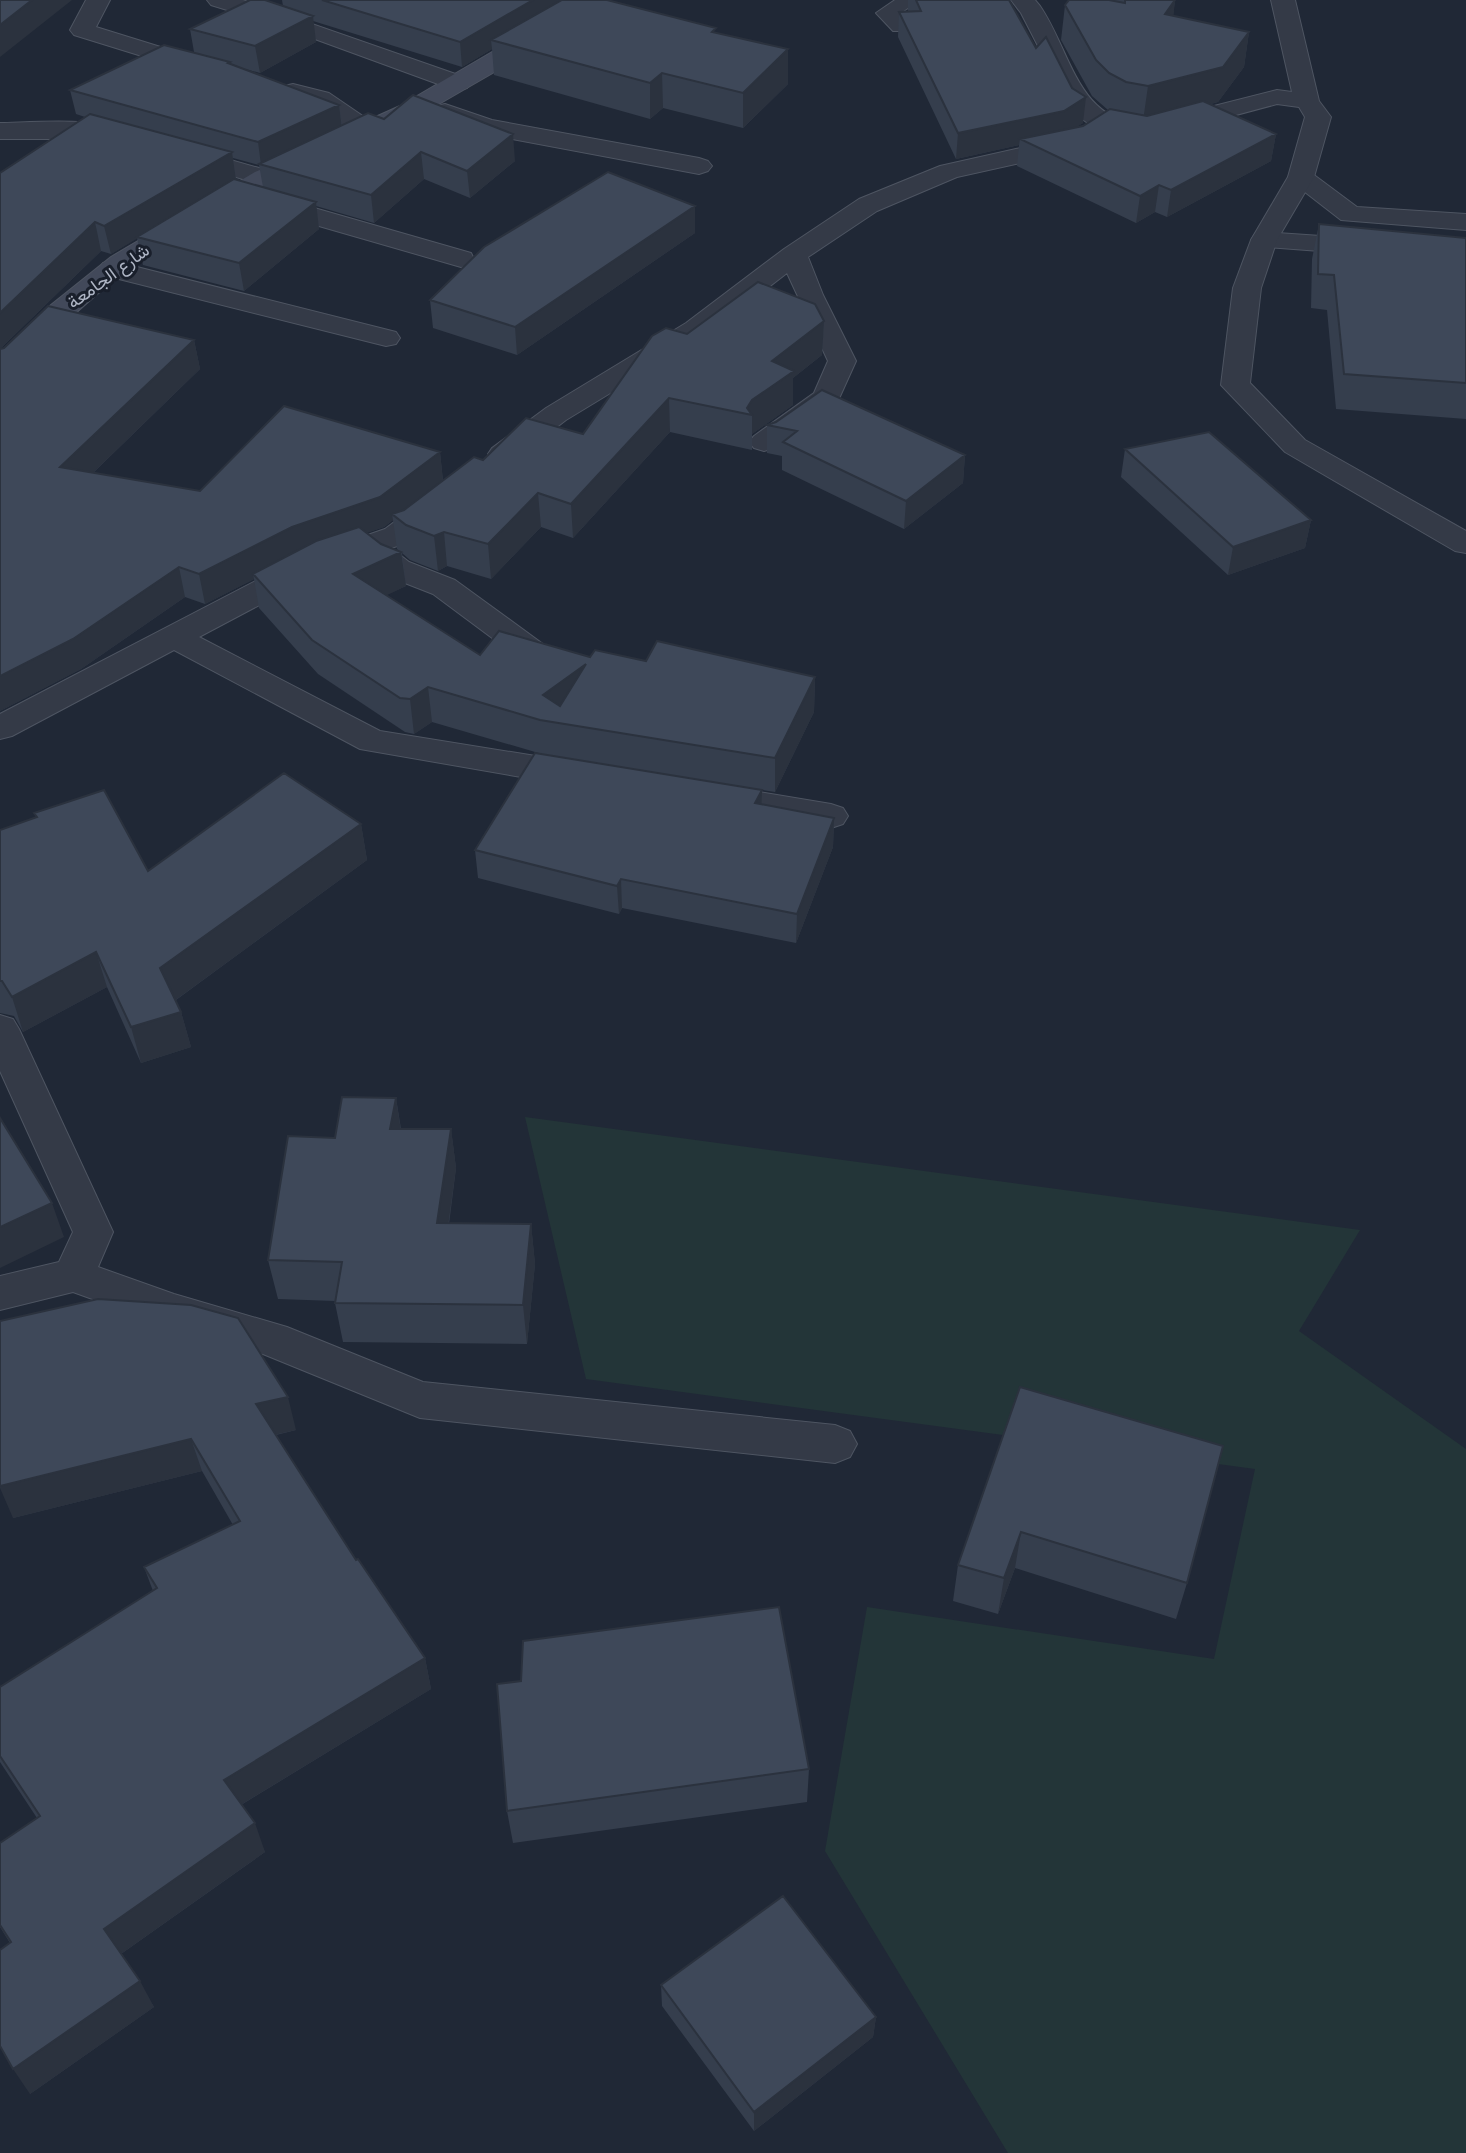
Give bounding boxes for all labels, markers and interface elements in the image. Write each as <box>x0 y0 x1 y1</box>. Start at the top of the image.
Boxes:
street label: شارع الجامعة <box>63 239 154 314</box>

